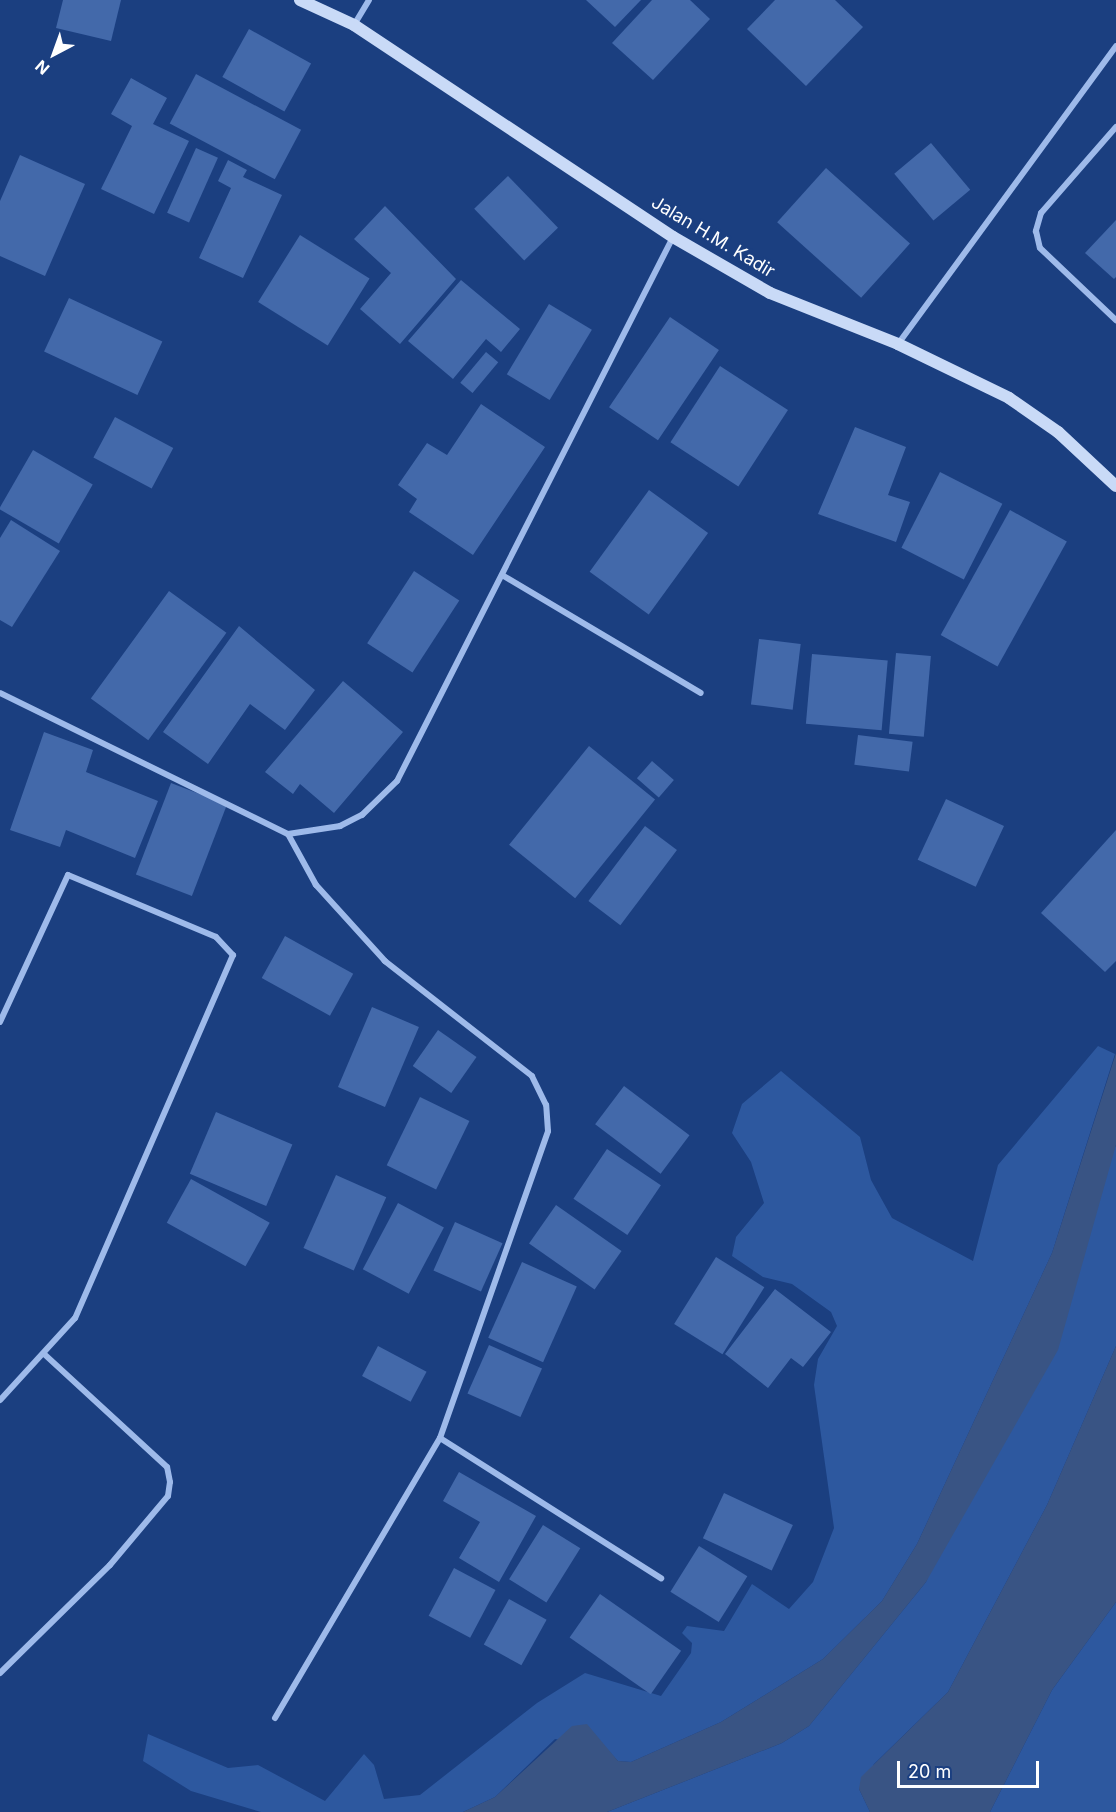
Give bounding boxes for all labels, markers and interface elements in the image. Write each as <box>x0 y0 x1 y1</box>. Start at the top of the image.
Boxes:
north arrow <box>24 24 84 84</box>
text: N <box>31 56 53 79</box>
street label: Jalan H.M. Kadir <box>647 192 779 282</box>
scale bar <box>900 1749 1042 1787</box>
text: 20 m <box>908 1761 951 1782</box>

